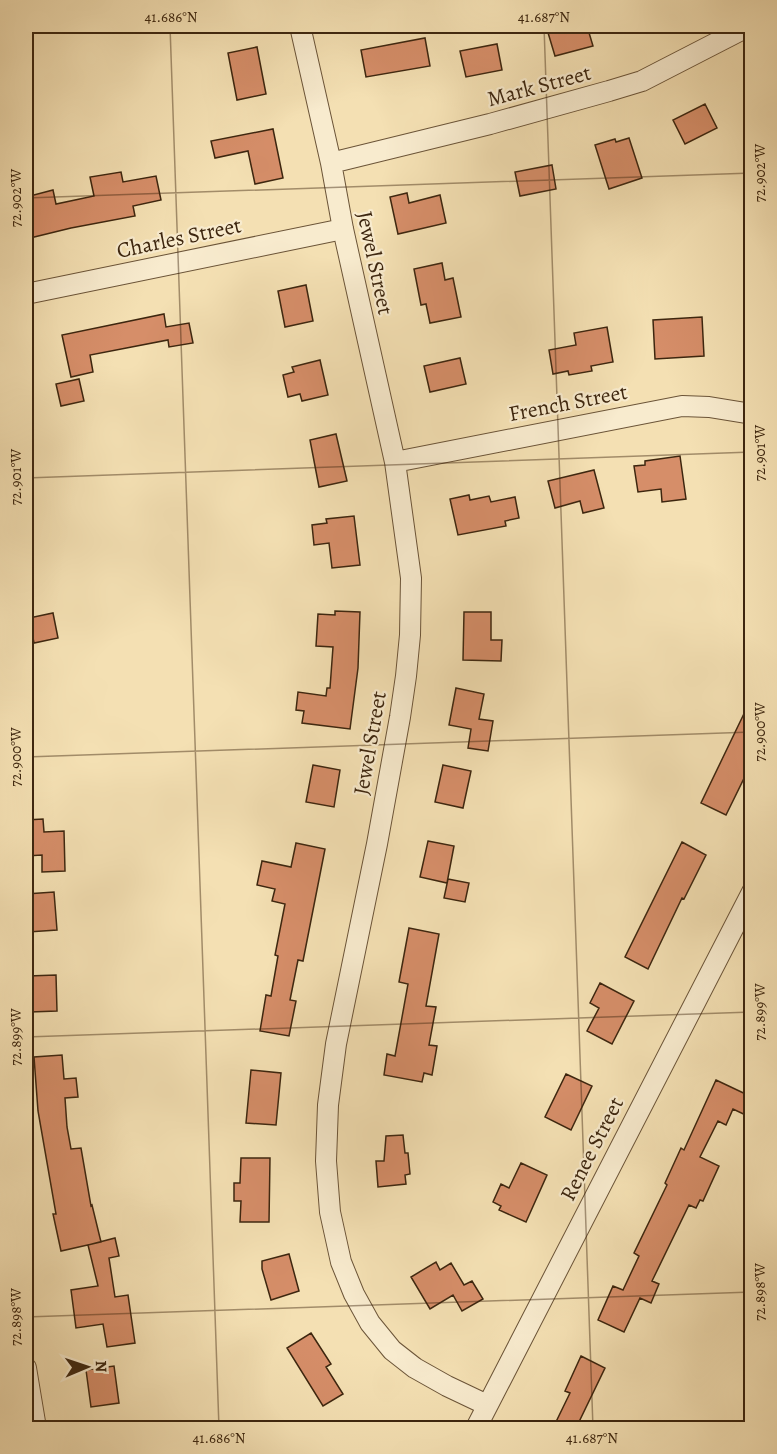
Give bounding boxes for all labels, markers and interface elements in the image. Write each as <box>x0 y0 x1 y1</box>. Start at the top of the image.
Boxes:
text: 41.686°N <box>145 7 198 27</box>
text: 41.687°N <box>518 7 570 27</box>
street label: Mark Street <box>484 58 594 114</box>
text: 72.902°W <box>750 144 770 202</box>
text: 72.902°W <box>6 169 26 227</box>
street label: Jewel Street <box>349 209 401 317</box>
street label: Charles Street <box>114 210 244 266</box>
street label: French Street <box>506 377 630 429</box>
text: 72.901°W <box>750 425 770 481</box>
text: 72.901°W <box>6 449 26 505</box>
street label: Jewel Street <box>346 689 394 797</box>
text: 72.900°W <box>750 702 770 762</box>
text: 72.900°W <box>6 727 26 787</box>
text: 72.899°W <box>750 983 770 1041</box>
text: 72.899°W <box>6 1008 26 1066</box>
street label: Renee Street <box>553 1092 631 1206</box>
text: 72.898°W <box>750 1263 770 1321</box>
text: 72.898°W <box>6 1288 26 1346</box>
north arrow <box>57 1337 117 1397</box>
text: N <box>90 1360 112 1373</box>
text: 41.686°N <box>193 1428 246 1448</box>
text: 41.687°N <box>566 1428 618 1448</box>

